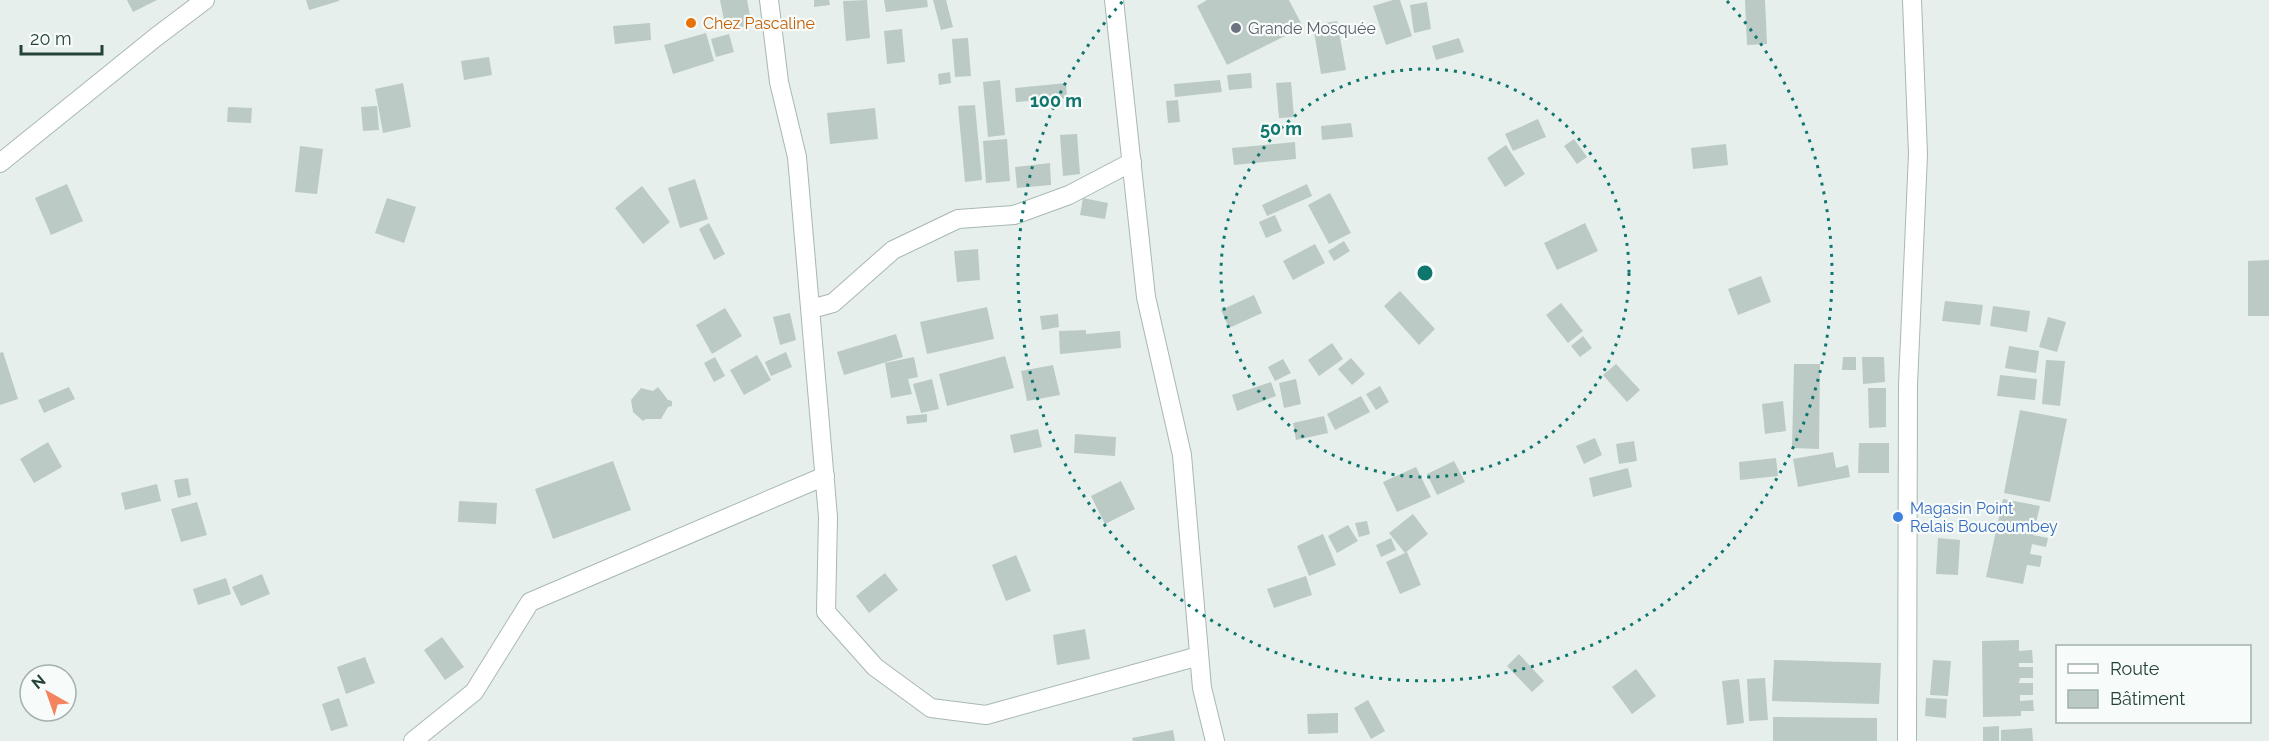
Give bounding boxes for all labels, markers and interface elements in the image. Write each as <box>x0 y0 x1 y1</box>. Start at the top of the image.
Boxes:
place label: Chez Pascaline <box>703 14 815 33</box>
marker: Chez Pascaline <box>684 16 698 30</box>
scale bar <box>21 18 102 56</box>
place label: Grande Mosquée <box>1248 19 1376 38</box>
marker: Grande Mosquée <box>1229 21 1243 35</box>
text: 20 m <box>30 28 72 49</box>
text: 100 m <box>1030 90 1082 111</box>
text: 50 m <box>1260 118 1302 139</box>
centre of rings <box>1415 263 1435 283</box>
place label: Magasin Point Relais Boucoumbey <box>1910 499 2058 536</box>
marker: Magasin Point Relais Boucoumbey <box>1891 510 1905 524</box>
legend <box>2056 645 2251 723</box>
text: Route <box>2110 658 2160 679</box>
north arrow <box>18 663 78 723</box>
text: N <box>28 671 49 693</box>
text: Bâtiment <box>2110 688 2185 709</box>

